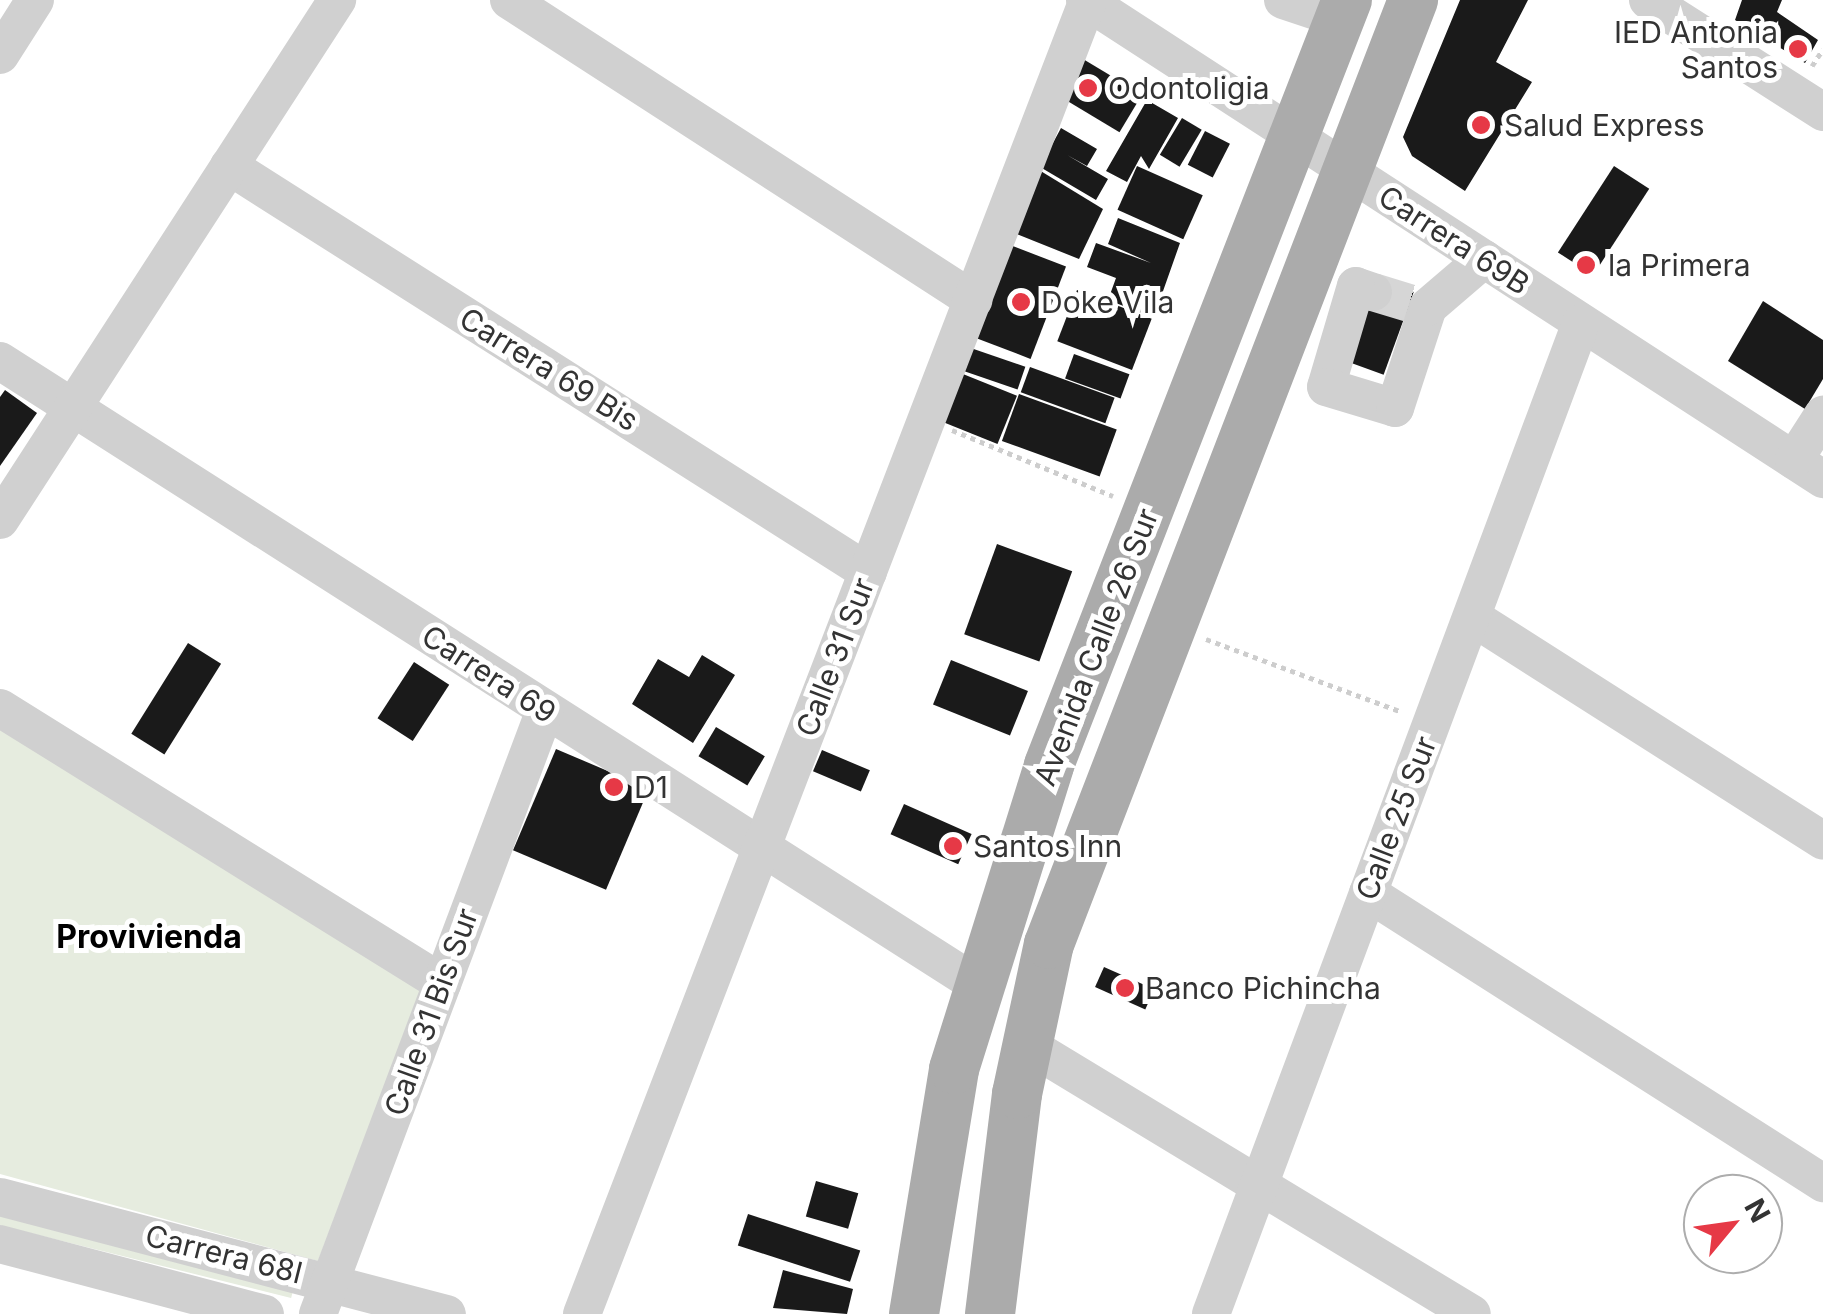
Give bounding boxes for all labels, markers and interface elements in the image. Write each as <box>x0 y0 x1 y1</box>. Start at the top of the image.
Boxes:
place label: IED Antonia Santos <box>1614 14 1778 84</box>
marker: IED Antonia Santos <box>1787 38 1809 60</box>
place label: Odontoligia <box>1108 70 1270 106</box>
marker: Odontoligia <box>1077 77 1099 99</box>
place label: Salud Express <box>1504 107 1705 143</box>
marker: Salud Express <box>1468 112 1494 138</box>
street label: Carrera 69B <box>1372 178 1536 302</box>
place label: la Primera <box>1608 247 1751 283</box>
marker: la Primera <box>1573 252 1599 278</box>
place label: Doke Vila <box>1041 284 1174 320</box>
marker: Doke Vila <box>1010 291 1032 313</box>
street label: Carrera 69 Bis <box>453 300 645 438</box>
street label: Avenida Calle 26 Sur <box>1027 503 1165 791</box>
street label: Calle 31 Sur <box>788 573 882 741</box>
street label: Carrera 69 <box>415 617 563 731</box>
street label: Calle 25 Sur <box>1348 731 1444 905</box>
place label: D1 <box>634 769 668 805</box>
marker: D1 <box>603 776 625 798</box>
place label: Santos Inn <box>973 828 1122 864</box>
marker: Santos Inn <box>942 835 964 857</box>
street label: Calle 31 Bis Sur <box>377 903 485 1121</box>
district label: Provivienda <box>56 918 242 956</box>
place label: Banco Pichincha <box>1145 970 1381 1006</box>
marker: Banco Pichincha <box>1114 977 1136 999</box>
north arrow <box>1683 1174 1783 1274</box>
text: N <box>1737 1193 1778 1228</box>
street label: Carrera 68I <box>142 1217 306 1291</box>

